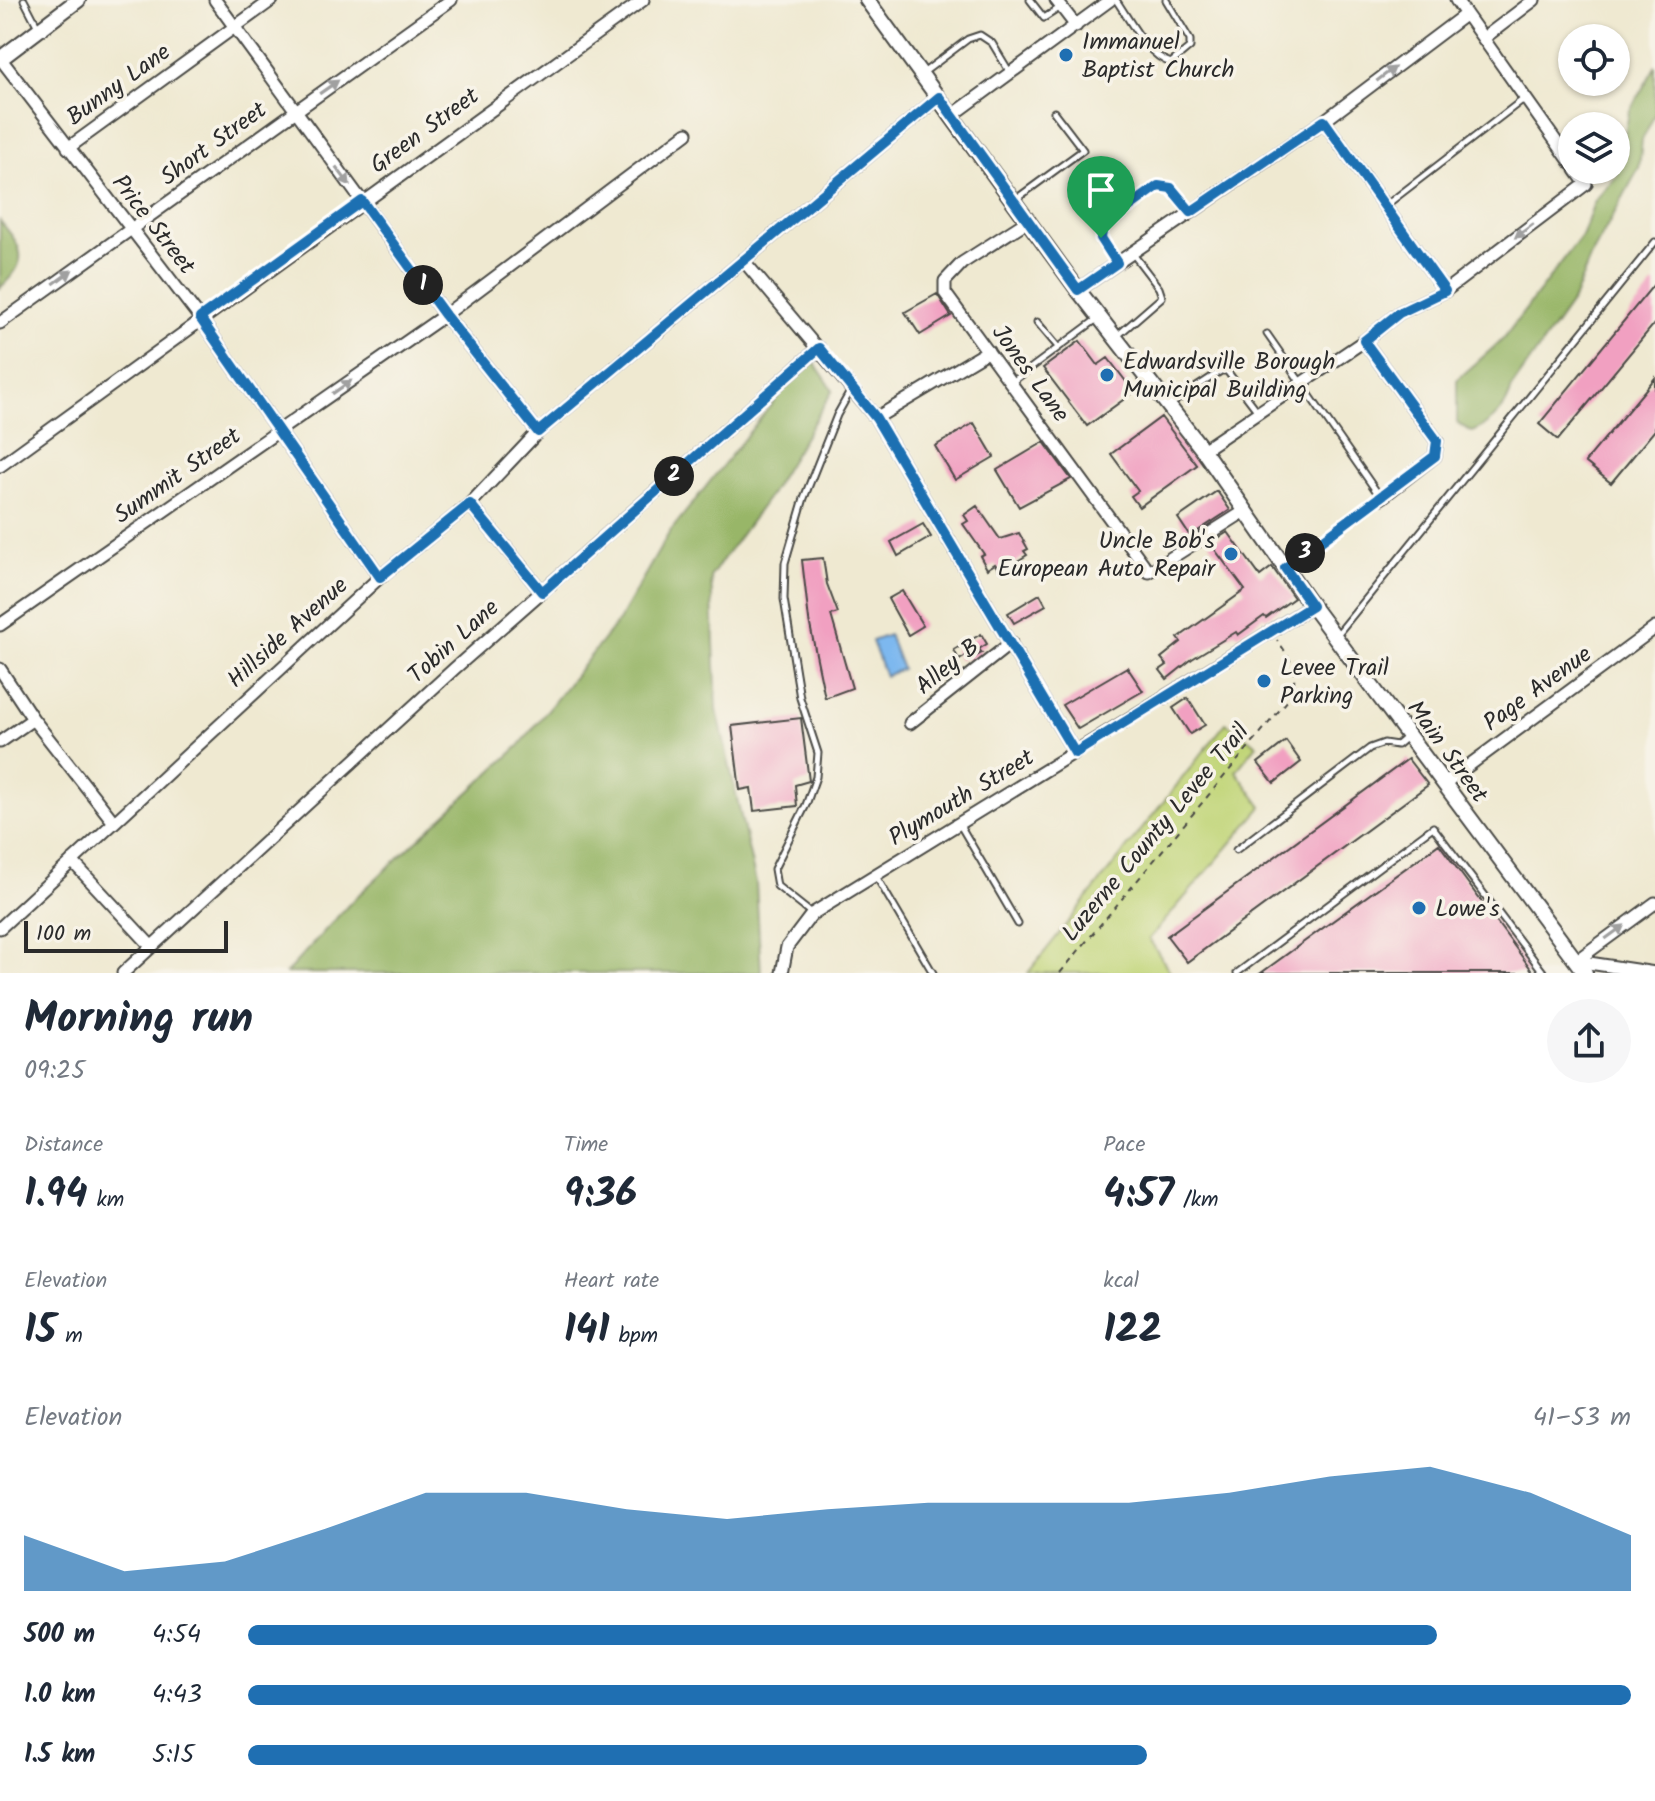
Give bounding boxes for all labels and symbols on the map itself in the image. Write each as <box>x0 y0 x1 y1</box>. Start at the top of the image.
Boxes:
place label: Immanuel Baptist Church <box>1082 23 1234 90</box>
street label: Bunny Lane <box>58 34 180 137</box>
marker: Immanuel Baptist Church <box>1057 46 1075 64</box>
one-way arrow <box>1376 67 1397 83</box>
street label: Green Street <box>362 78 488 184</box>
one-way arrow <box>319 80 340 95</box>
street label: Short Street <box>152 92 276 196</box>
pin <box>1067 156 1135 238</box>
street label: Price Street <box>101 166 205 284</box>
one-way arrow <box>335 166 351 187</box>
one-way arrow <box>1514 223 1534 239</box>
pin: 1 <box>403 265 443 305</box>
one-way arrow <box>53 270 74 285</box>
street label: Jones Lane <box>981 317 1079 431</box>
place label: Edwardsville Borough Municipal Building <box>1123 343 1335 410</box>
marker: Edwardsville Borough Municipal Building <box>1098 366 1116 384</box>
one-way arrow <box>331 380 352 395</box>
street label: Summit Street <box>106 417 250 535</box>
pin: 2 <box>654 456 694 496</box>
place label: Uncle Bob's European Auto Repair <box>998 522 1217 589</box>
pin: 3 <box>1285 533 1325 573</box>
marker: Uncle Bob's European Auto Repair <box>1222 545 1240 563</box>
street label: Hillside Avenue <box>218 567 358 699</box>
street label: Tobin Lane <box>399 590 509 694</box>
street label: Alley B <box>907 629 989 705</box>
street label: Page Avenue <box>1475 636 1601 742</box>
place label: Levee Trail Parking <box>1280 649 1389 716</box>
marker: Levee Trail Parking <box>1255 672 1273 690</box>
street label: Main Street <box>1396 692 1498 812</box>
street label: Luzerne County Levee Trail <box>1053 715 1260 951</box>
street label: Plymouth Street <box>881 739 1043 857</box>
place label: Lowe's <box>1435 890 1500 929</box>
marker: Lowe's <box>1410 899 1428 917</box>
scale bar <box>24 917 228 953</box>
one-way arrow <box>1605 925 1626 940</box>

